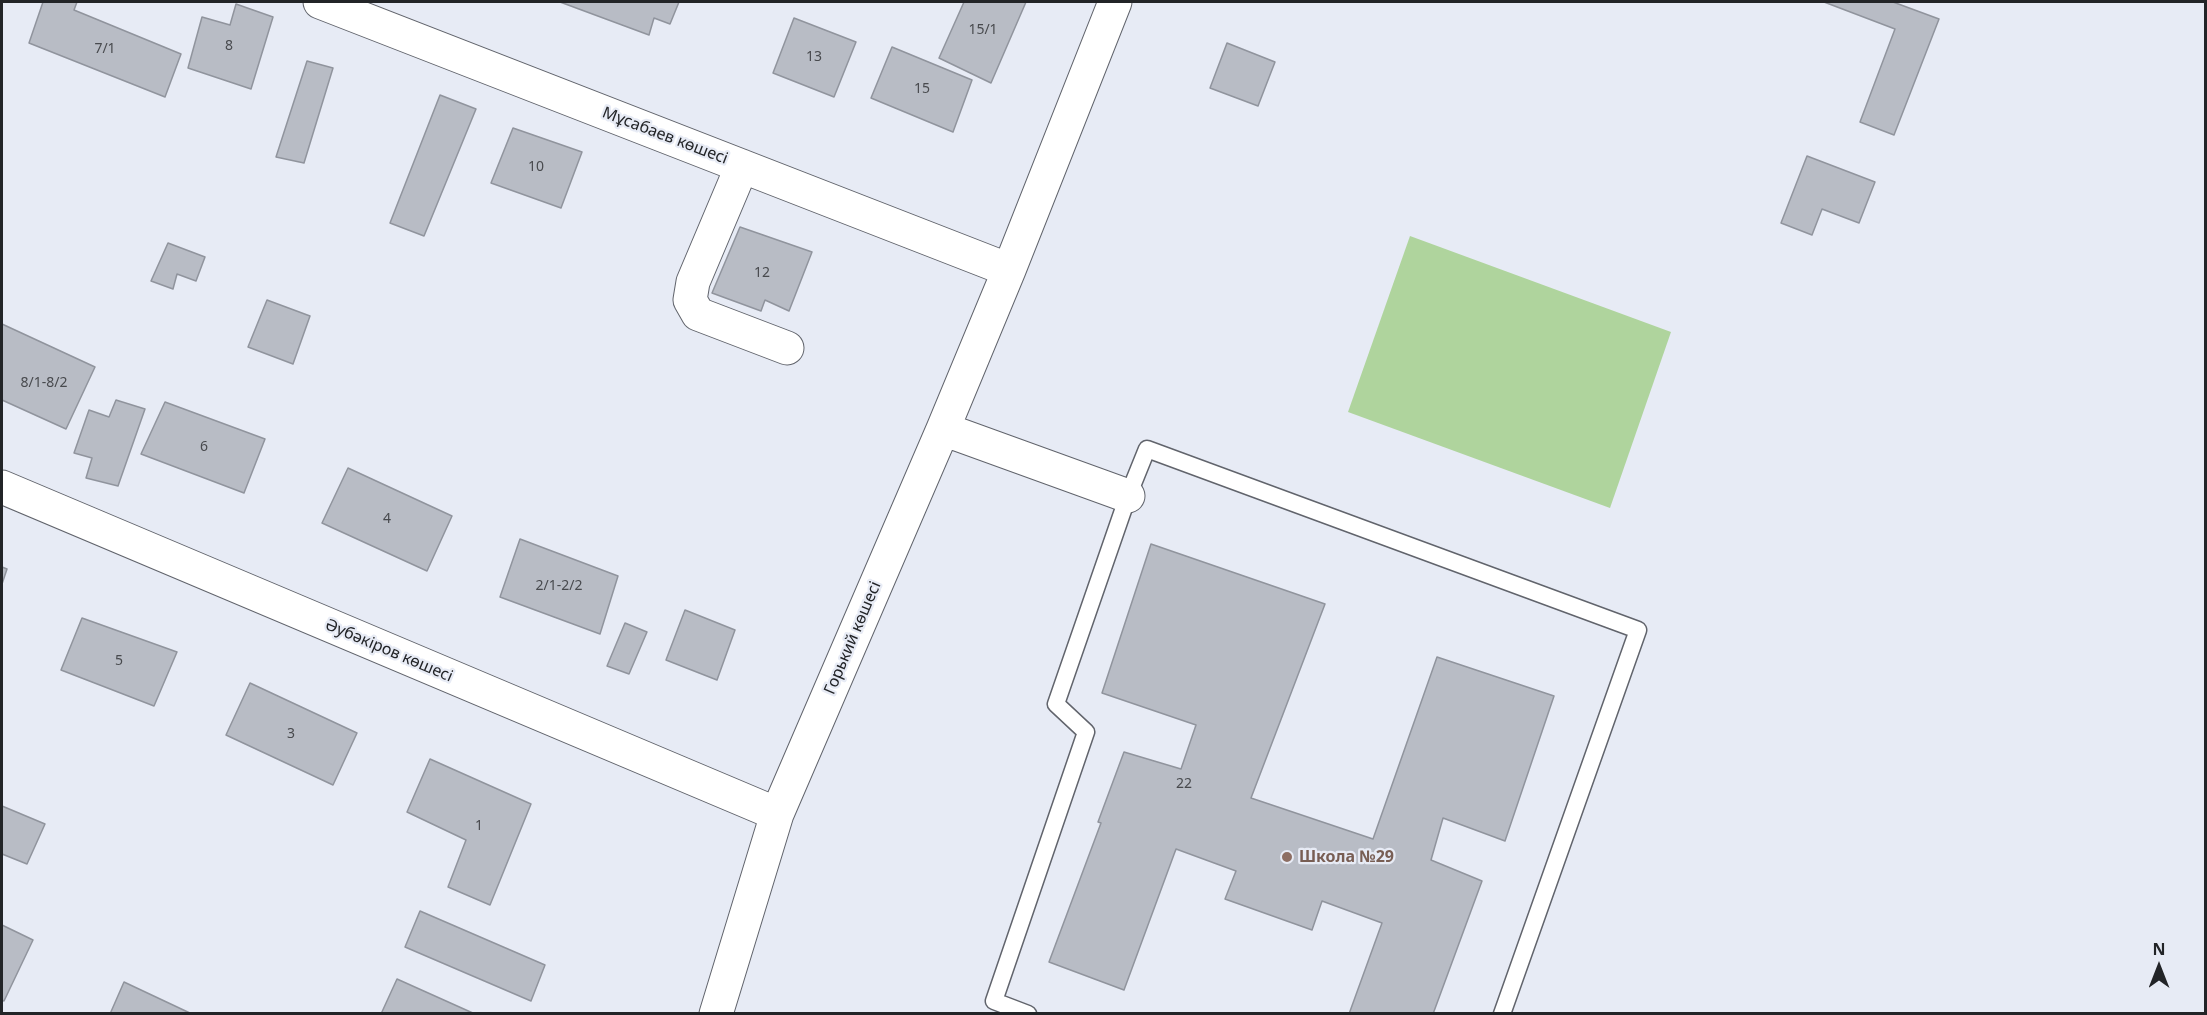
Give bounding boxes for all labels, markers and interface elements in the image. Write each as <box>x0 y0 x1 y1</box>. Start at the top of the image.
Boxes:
house number: 15/1 <box>968 22 998 38</box>
house number: 8 <box>225 38 233 54</box>
house number: 7/1 <box>94 41 116 57</box>
house number: 13 <box>806 49 822 65</box>
house number: 15 <box>914 81 930 97</box>
street label: Мұсабаев көшесі <box>600 103 730 169</box>
house number: 10 <box>528 159 544 175</box>
house number: 12 <box>754 265 770 281</box>
house number: 8/1-8/2 <box>21 375 67 391</box>
house number: 6 <box>200 439 208 455</box>
house number: 4 <box>383 511 391 527</box>
house number: 2/1-2/2 <box>536 578 582 594</box>
street label: Горький көшесі <box>821 579 885 697</box>
street label: Әубәкіров көшесі <box>322 615 456 687</box>
house number: 5 <box>115 653 123 669</box>
house number: 3 <box>287 726 295 742</box>
house number: 22 <box>1176 776 1192 792</box>
house number: 1 <box>475 818 483 834</box>
place label: Школа №29 <box>1299 847 1394 867</box>
marker: Школа №29 <box>1280 850 1294 864</box>
north arrow <box>2129 937 2189 997</box>
text: N <box>2152 938 2166 960</box>

